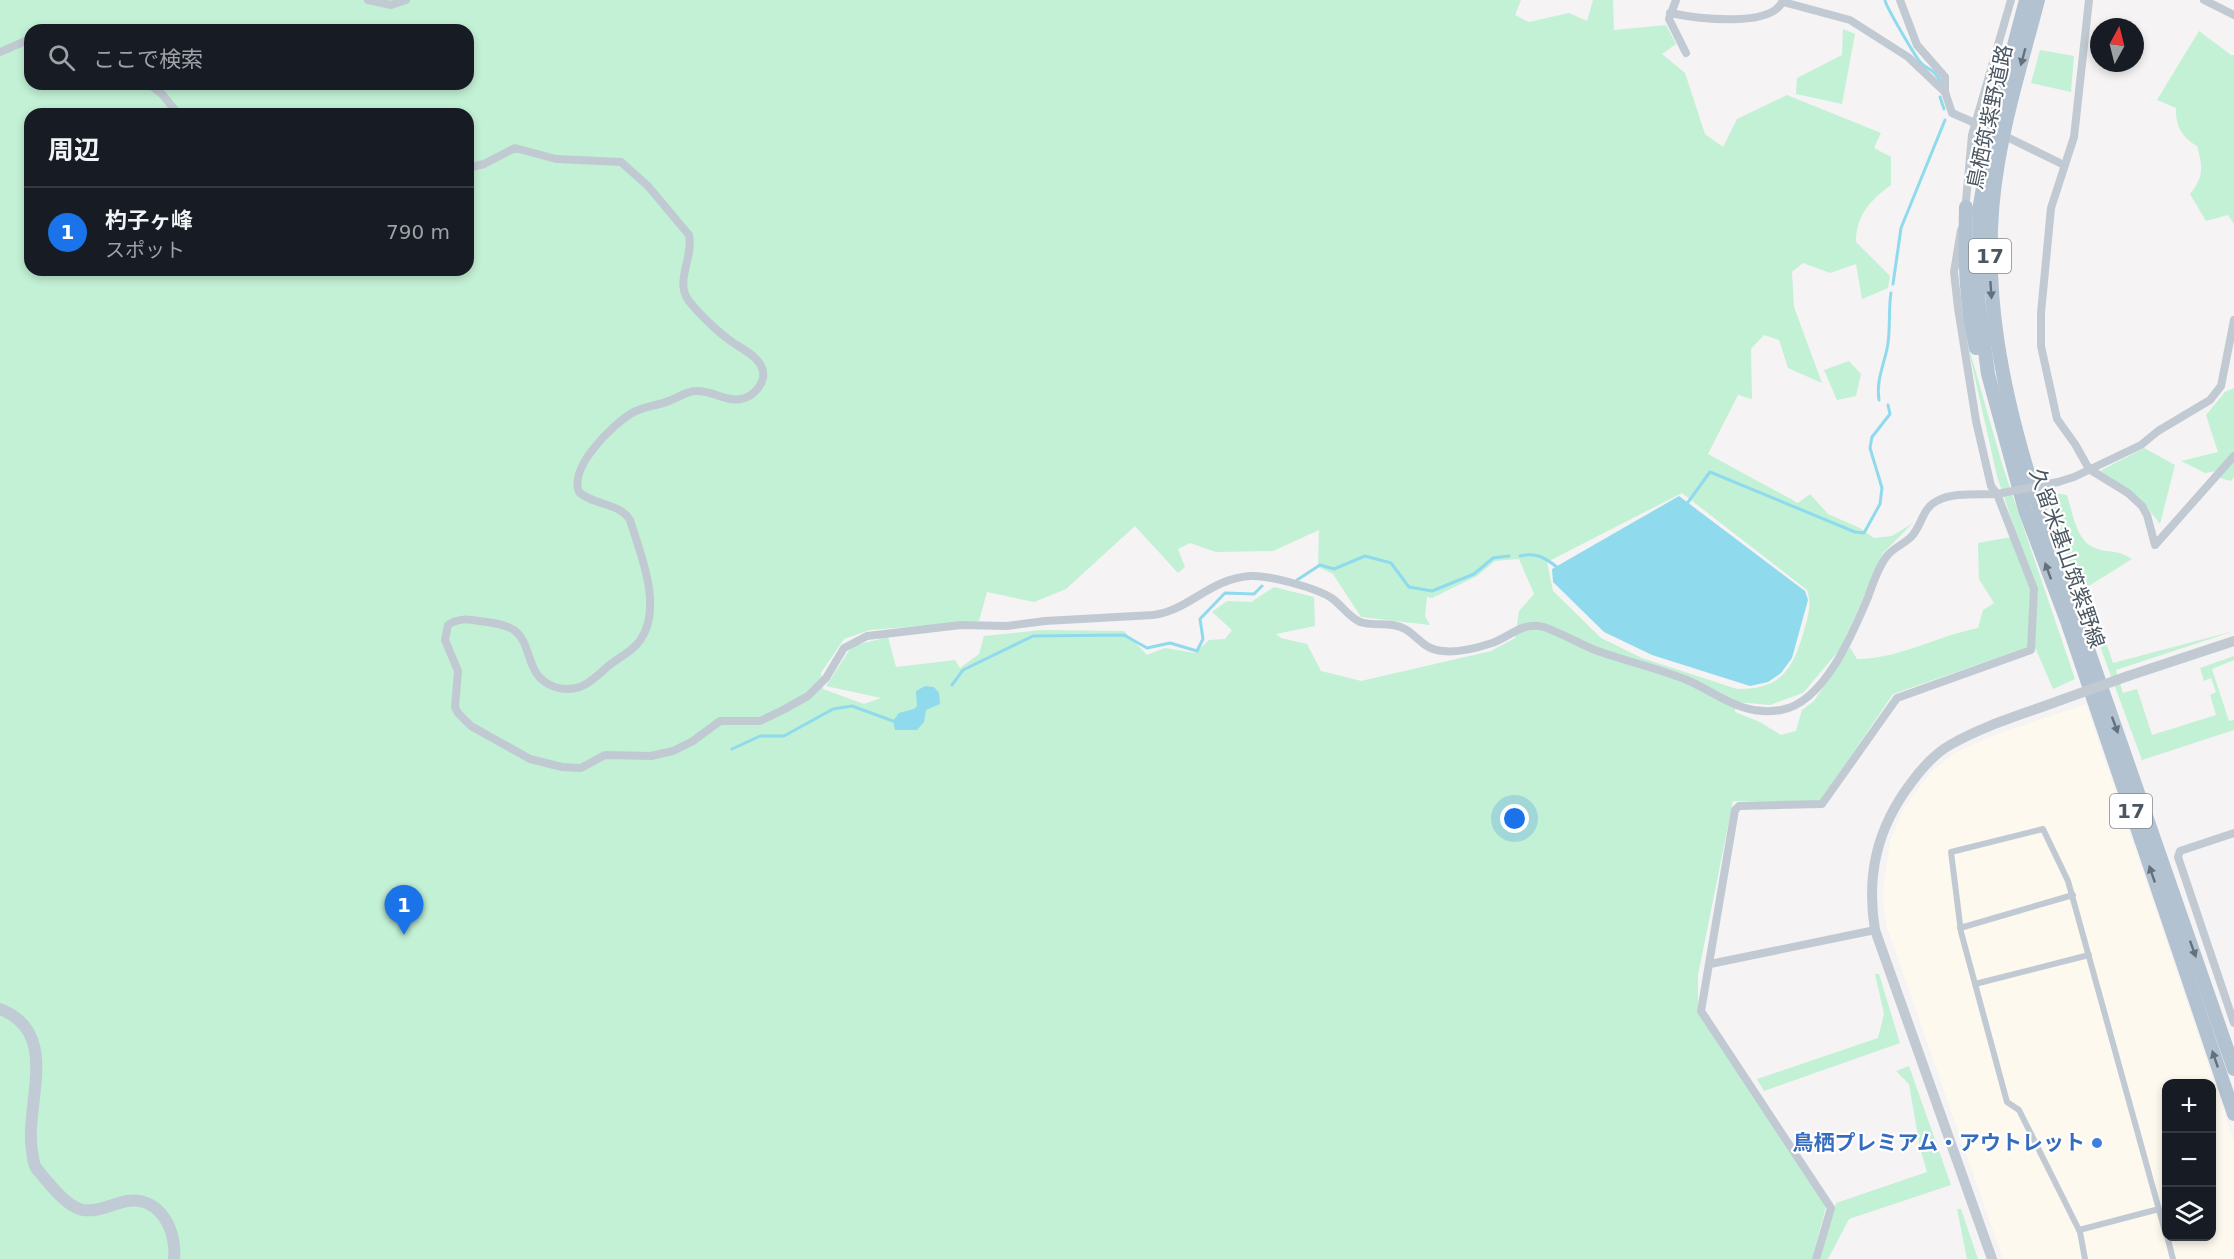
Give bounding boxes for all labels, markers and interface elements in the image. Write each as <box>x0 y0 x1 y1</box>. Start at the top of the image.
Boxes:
north arrow <box>2090 18 2144 72</box>
search box <box>24 24 474 90</box>
icon: search <box>45 41 78 74</box>
street label: 鳥栖筑紫野道路 <box>1963 43 2017 191</box>
text: ここで検索 <box>93 47 203 72</box>
one-way arrow <box>2018 48 2027 66</box>
text: 周辺 <box>48 135 100 165</box>
text: 杓子ヶ峰 <box>105 208 193 233</box>
text: 1 <box>61 220 74 244</box>
text: 790 m <box>386 220 450 244</box>
text: スポット <box>105 238 185 262</box>
road number: 17 <box>1969 239 2011 273</box>
one-way arrow <box>1987 281 1996 300</box>
street label: 久留米基山筑紫野線 <box>2025 465 2109 651</box>
one-way arrow <box>2042 561 2052 579</box>
one-way arrow <box>2110 716 2120 734</box>
road number: 17 <box>2110 794 2152 828</box>
your location <box>1500 804 1529 833</box>
one-way arrow <box>2147 865 2157 883</box>
pin: 1 <box>384 886 424 935</box>
one-way arrow <box>2188 940 2198 958</box>
one-way arrow <box>2210 1050 2219 1068</box>
map controls <box>2162 1079 2216 1241</box>
button: + <box>2162 1079 2216 1133</box>
place label: 鳥栖プレミアム・アウトレット <box>1792 1131 2085 1155</box>
button: − <box>2162 1133 2216 1187</box>
marker: 鳥栖プレミアム・アウトレット <box>2090 1136 2104 1150</box>
button: layers <box>2162 1187 2216 1241</box>

